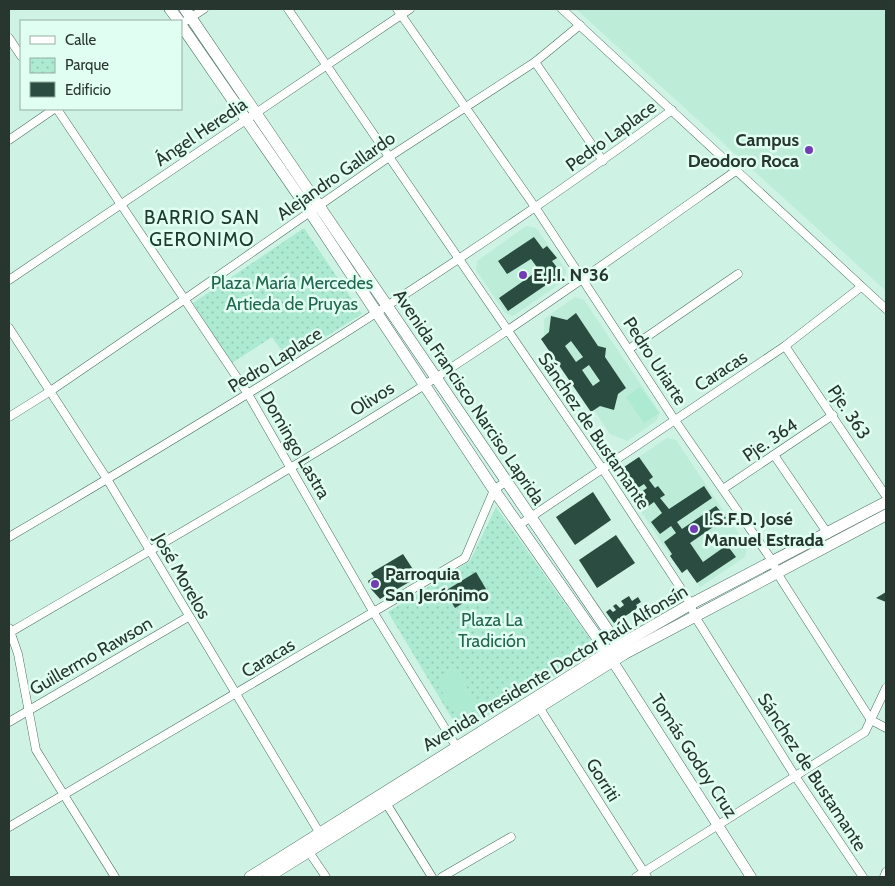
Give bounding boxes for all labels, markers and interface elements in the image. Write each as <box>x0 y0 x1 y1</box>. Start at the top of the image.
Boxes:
legend <box>20 20 182 110</box>
text: Calle <box>65 31 96 49</box>
text: Parque <box>65 56 109 74</box>
text: Edificio <box>65 81 111 99</box>
street label: Ángel Heredia <box>151 93 252 171</box>
street label: Pedro Laplace <box>561 96 661 176</box>
street label: Alejandro Gallardo <box>273 127 400 225</box>
place label: Campus Deodoro Roca <box>688 129 799 172</box>
marker: Campus Deodoro Roca <box>803 144 815 156</box>
district label: BARRIO SAN GERONIMO <box>144 206 260 251</box>
place label: E.J.I. Nº36 <box>533 264 609 286</box>
marker: E.J.I. Nº36 <box>517 269 529 281</box>
park label: Plaza María Mercedes Artieda de Pruyas <box>211 272 373 315</box>
street label: Avenida Francisco Narciso Laprida <box>389 285 550 509</box>
street label: Pedro Uriarte <box>618 313 692 409</box>
street label: Pedro Laplace <box>224 322 326 398</box>
street label: Caracas <box>691 346 751 396</box>
street label: Sánchez de Bustamante <box>533 349 655 513</box>
street label: Olivos <box>346 377 398 421</box>
street label: Pje. 363 <box>823 381 875 443</box>
street label: Domingo Lastra <box>255 387 335 503</box>
street label: Pje. 364 <box>738 414 802 466</box>
place label: I.S.F.D. José Manuel Estrada <box>704 508 824 551</box>
marker: I.S.F.D. José Manuel Estrada <box>688 523 700 535</box>
street label: José Morelos <box>148 528 215 623</box>
place label: Parroquia San Jerónimo <box>385 563 489 606</box>
marker: Parroquia San Jerónimo <box>369 578 381 590</box>
street label: Avenida Presidente Doctor Raúl Alfonsín <box>418 580 692 756</box>
park label: Plaza La Tradición <box>458 609 526 652</box>
street label: Guillermo Rawson <box>26 612 156 700</box>
street label: Caracas <box>237 634 299 682</box>
street label: Sánchez de Bustamante <box>753 689 871 855</box>
street label: Tomás Godoy Cruz <box>646 690 743 823</box>
street label: Gorriti <box>581 754 625 806</box>

